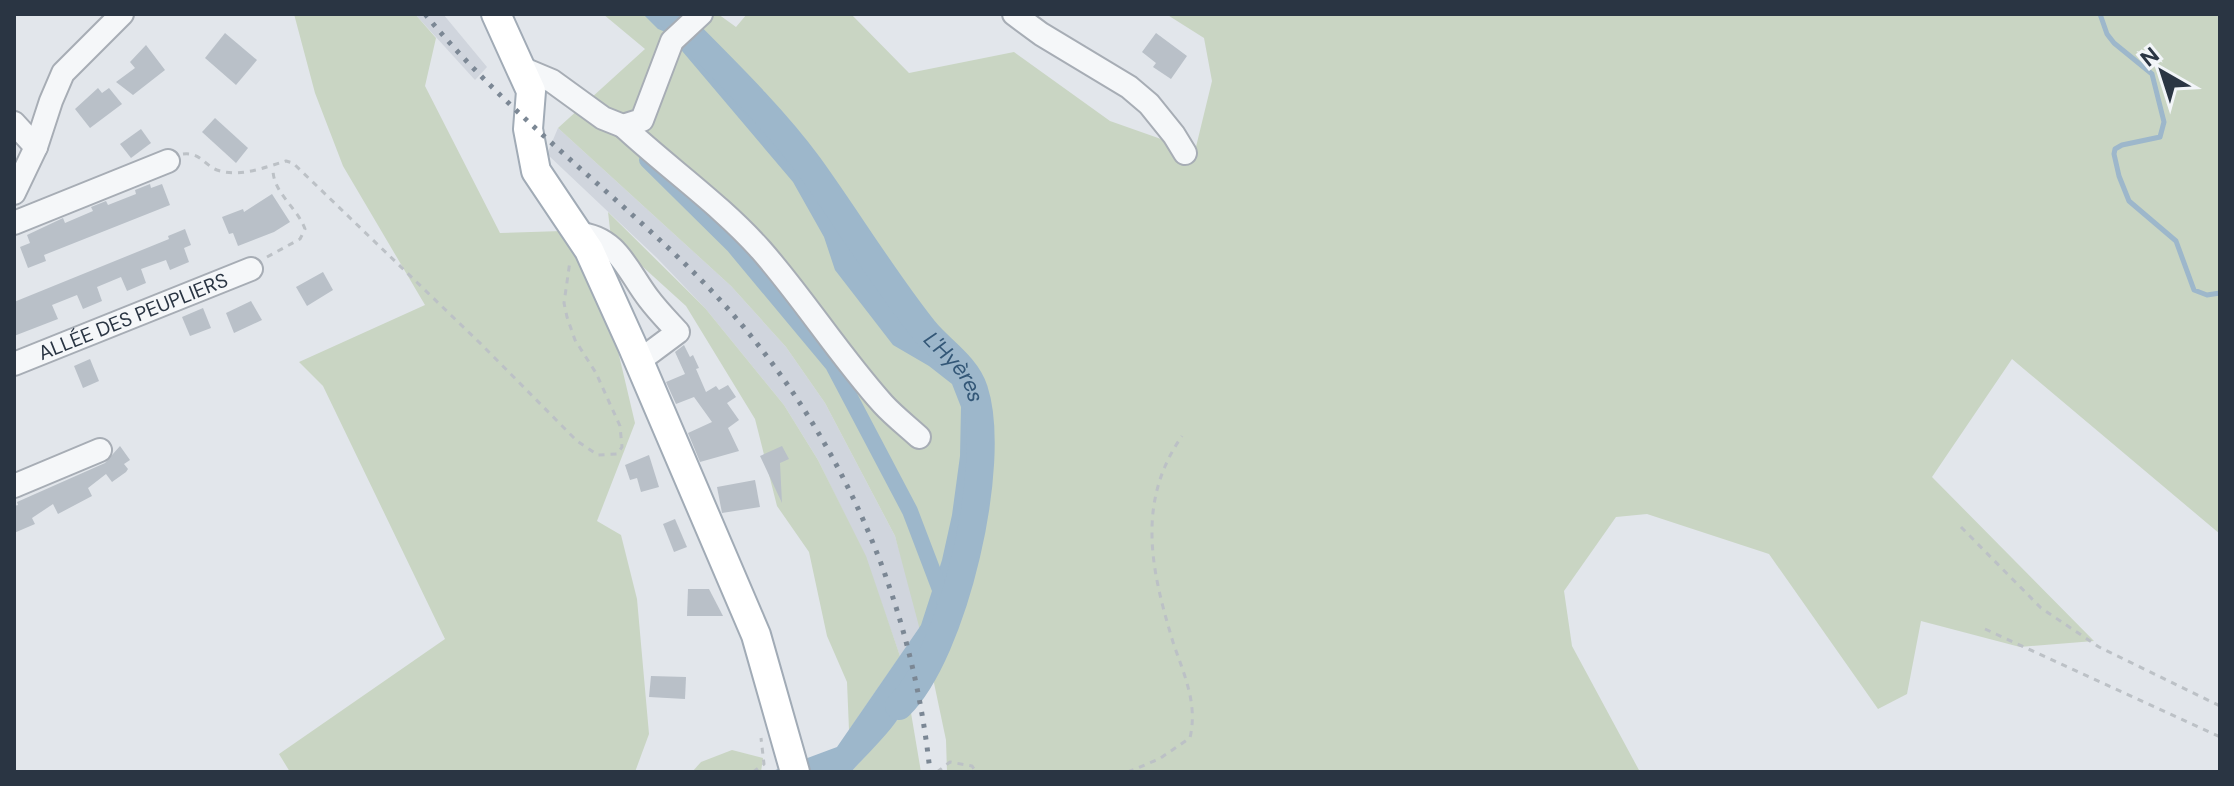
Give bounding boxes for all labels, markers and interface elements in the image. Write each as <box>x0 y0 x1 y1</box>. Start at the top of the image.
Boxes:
north arrow <box>2122 32 2202 112</box>
text: N <box>2134 41 2165 73</box>
street label: ALLÉE DES PEUPLIERS <box>34 267 231 366</box>
water label: L'Hyères <box>918 325 991 405</box>

